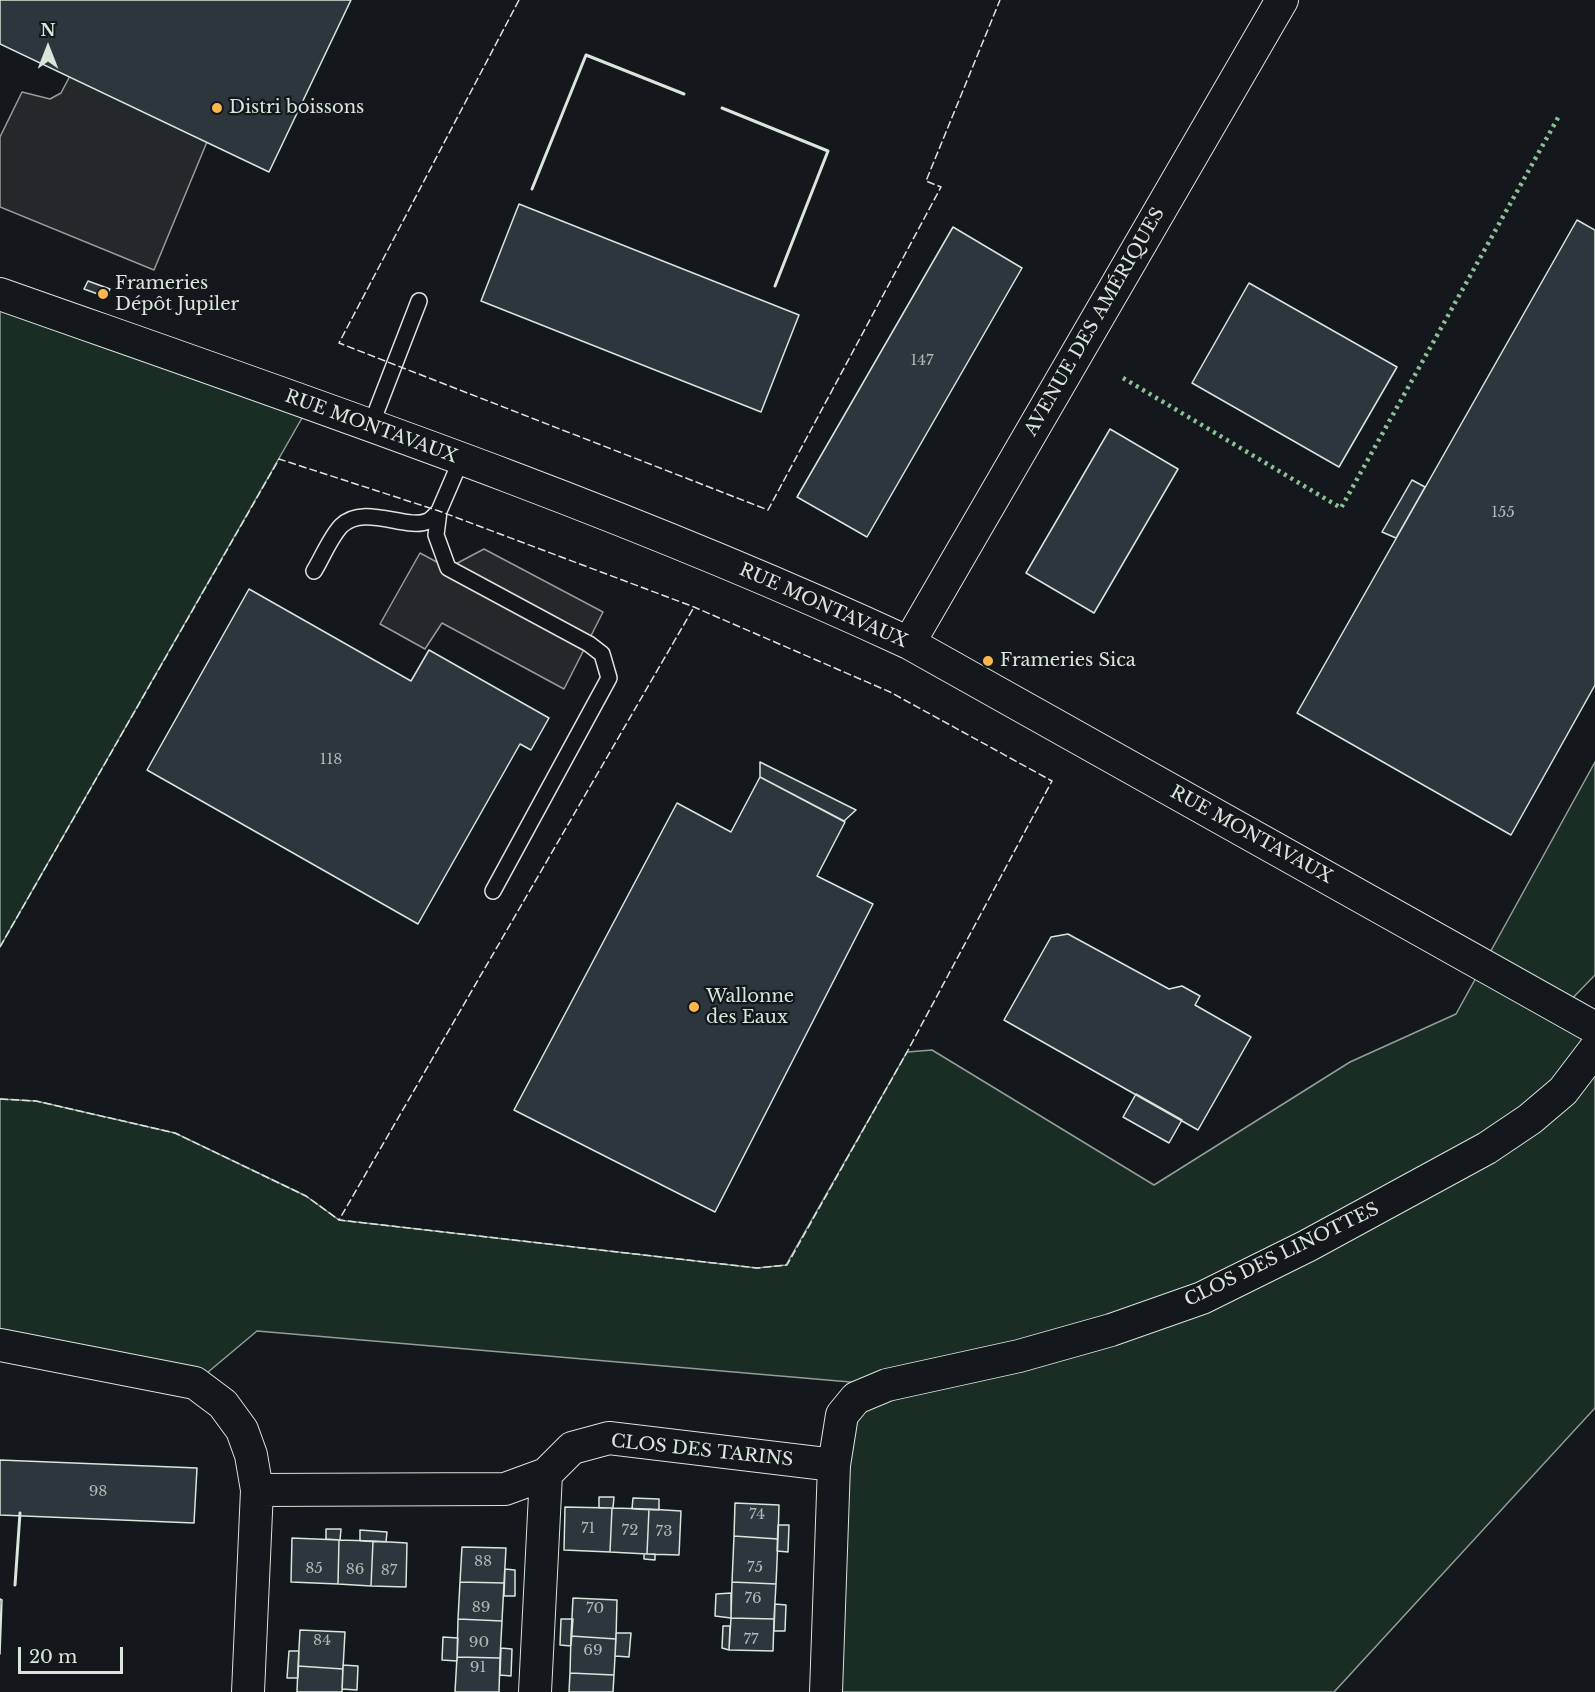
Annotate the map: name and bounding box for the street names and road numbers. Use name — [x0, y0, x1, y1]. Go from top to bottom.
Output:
street label: AVENUE DES AMÉRIQUES — [1021, 204, 1169, 440]
street label: RUE MONTAVAUX — [282, 386, 460, 468]
street label: RUE MONTAVAUX — [736, 559, 910, 653]
street label: RUE MONTAVAUX — [1166, 781, 1336, 889]
street label: CLOS DES LINOTTES — [1181, 1198, 1383, 1312]
street label: CLOS DES TARINS — [610, 1431, 794, 1471]

